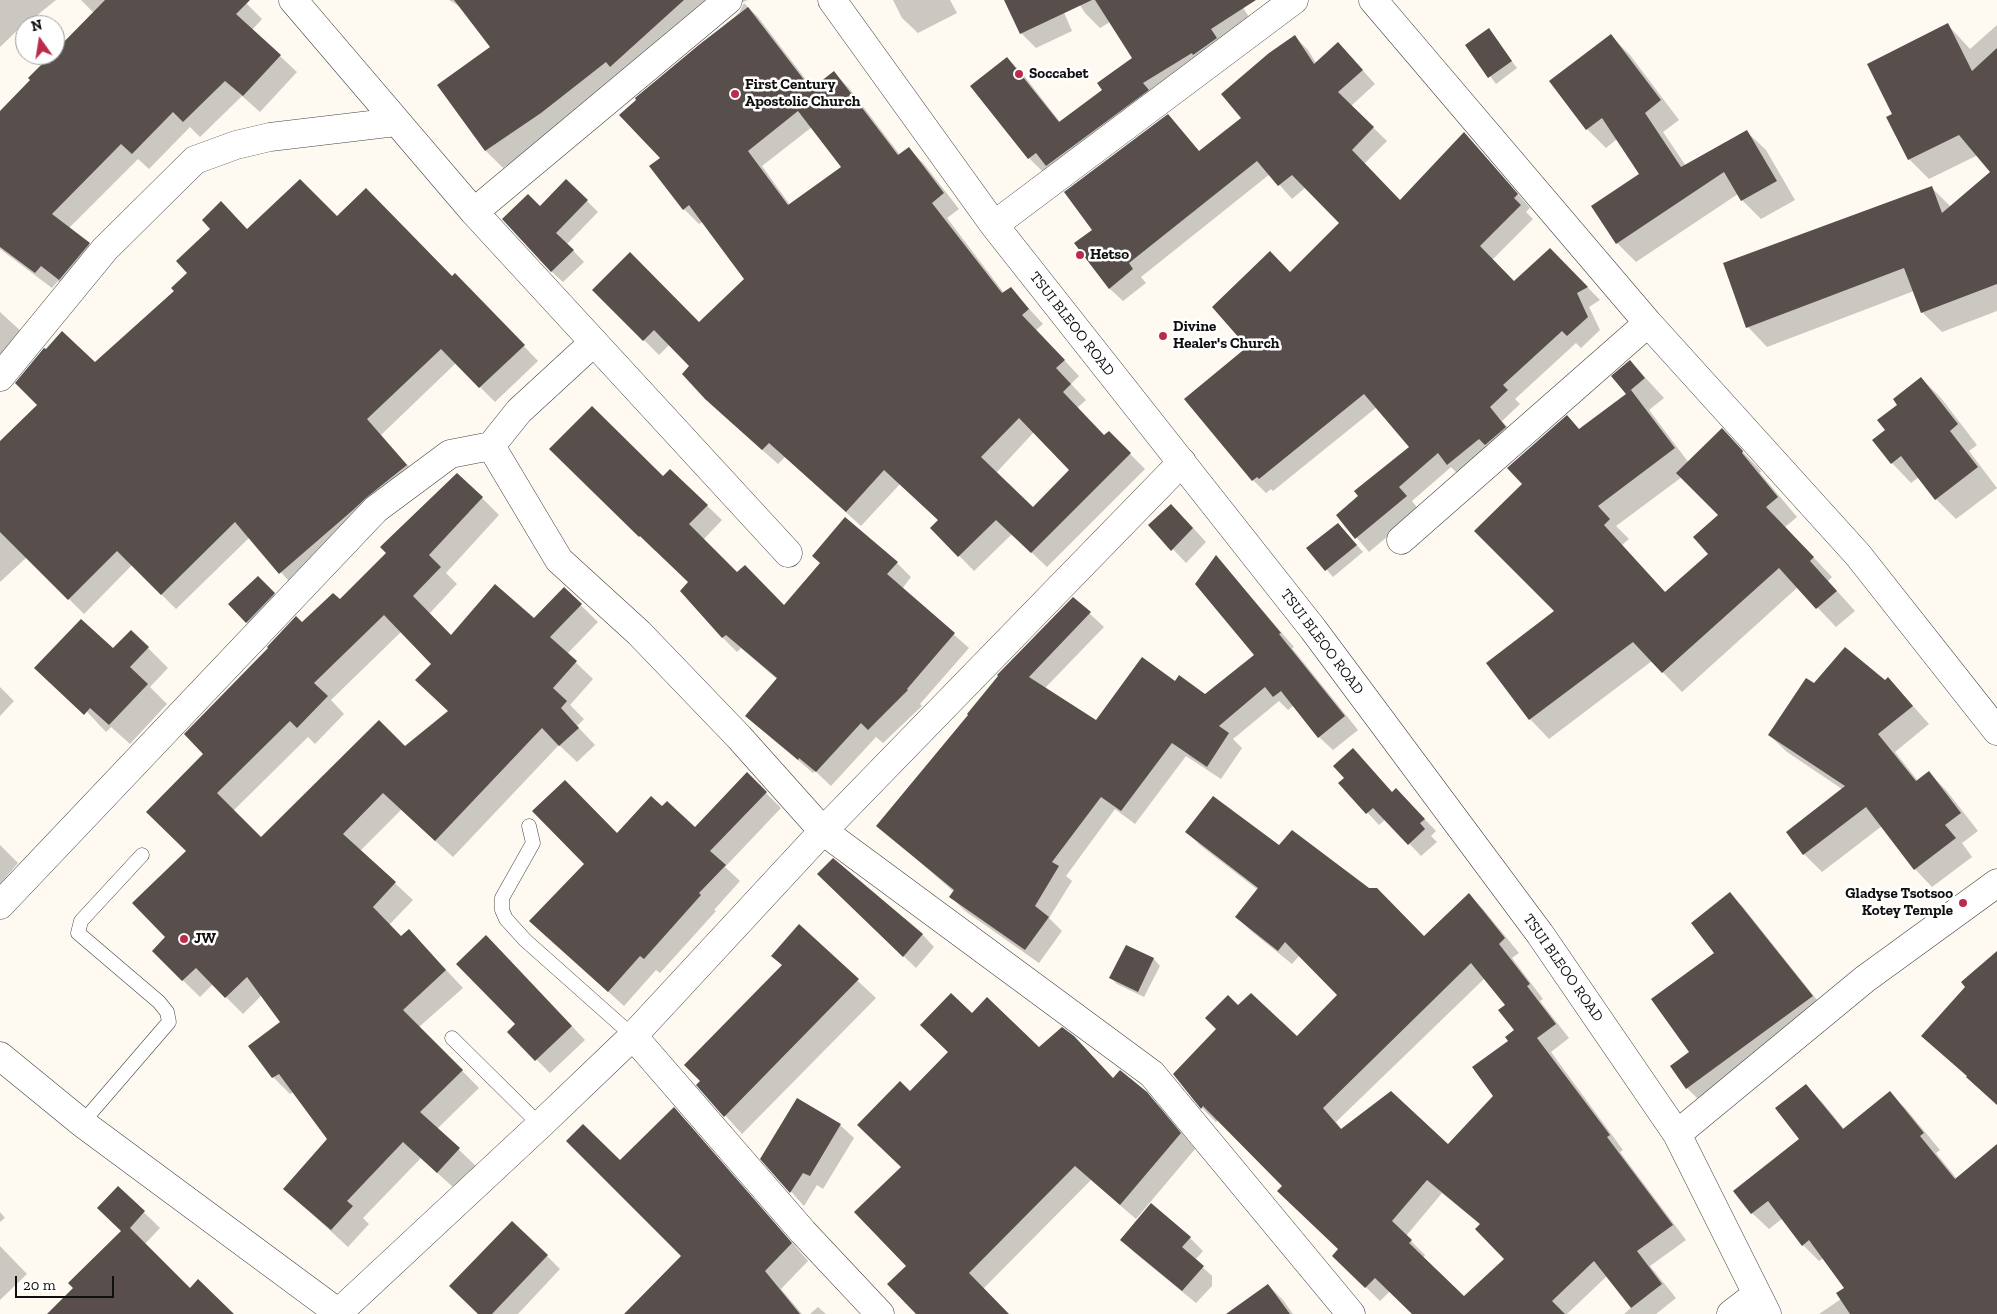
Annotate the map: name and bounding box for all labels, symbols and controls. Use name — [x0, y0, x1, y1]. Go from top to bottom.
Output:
north arrow — [15, 15, 65, 65]
text: N — [30, 16, 44, 35]
place label: Soccabet — [1029, 65, 1088, 83]
marker: Soccabet — [1013, 68, 1025, 80]
place label: First Century Apostolic Church — [745, 76, 860, 111]
marker: First Century Apostolic Church — [729, 88, 741, 100]
place label: Hetso — [1090, 246, 1129, 264]
marker: Hetso — [1074, 249, 1086, 261]
street label: TSUI BLEOO ROAD — [1026, 268, 1118, 380]
place label: Divine Healer's Church — [1173, 318, 1279, 353]
marker: Divine Healer's Church — [1157, 330, 1169, 342]
street label: TSUI BLEOO ROAD — [1276, 586, 1368, 698]
place label: Gladyse Tsotsoo Kotey Temple — [1845, 885, 1953, 920]
marker: Gladyse Tsotsoo Kotey Temple — [1957, 897, 1969, 909]
street label: TSUI BLEOO ROAD — [1519, 911, 1607, 1025]
place label: JW — [194, 930, 216, 948]
marker: JW — [178, 933, 190, 945]
scale bar — [18, 1266, 116, 1298]
text: 20 m — [23, 1276, 56, 1294]

